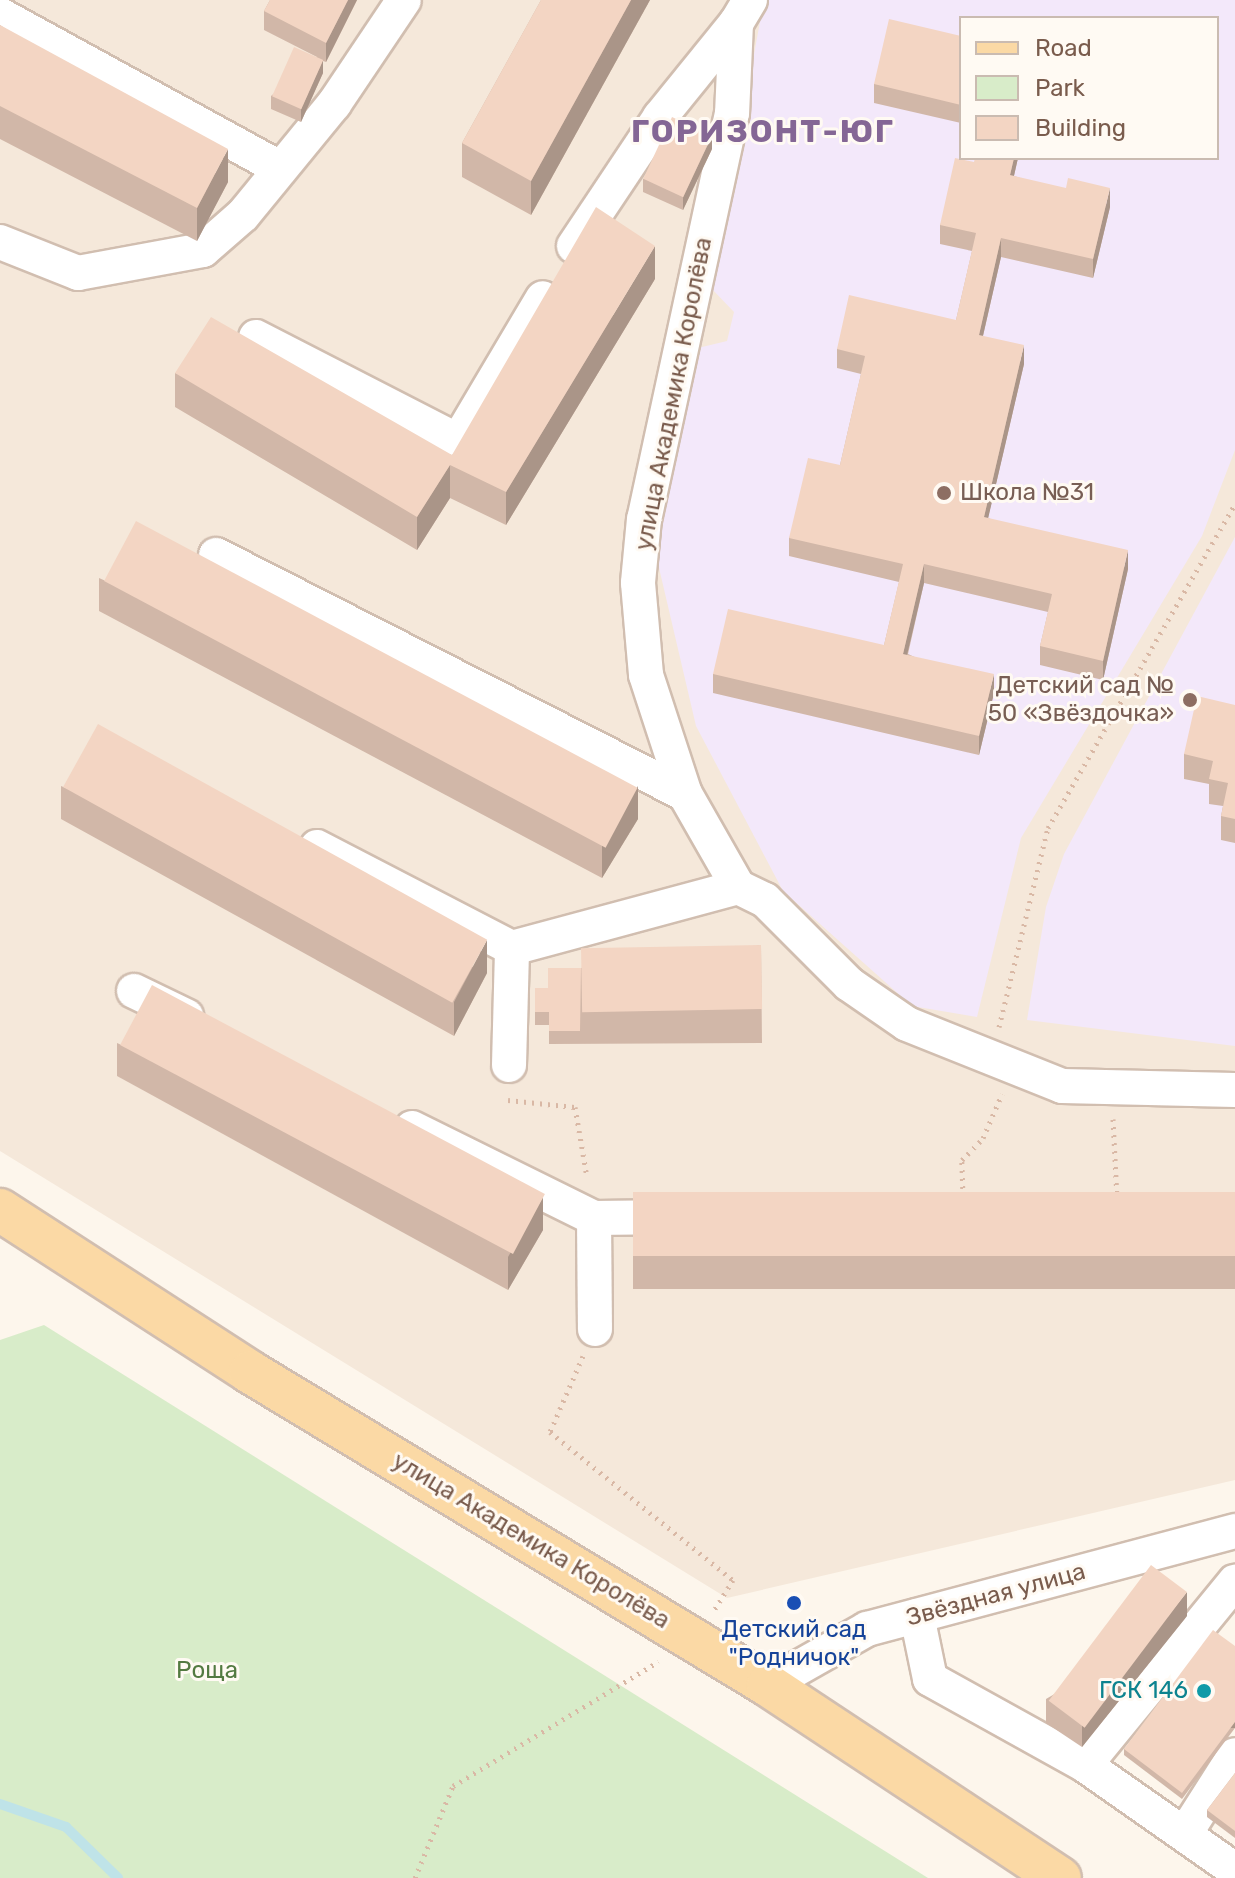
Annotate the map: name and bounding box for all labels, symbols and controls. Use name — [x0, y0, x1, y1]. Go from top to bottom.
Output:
legend — [959, 16, 1219, 160]
text: Road — [1035, 34, 1092, 62]
text: Park — [1035, 74, 1085, 102]
district label: ГОРИЗОНТ-ЮГ — [631, 112, 895, 150]
text: Building — [1035, 114, 1126, 142]
street label: улица Академика Королёва — [630, 235, 718, 553]
place label: Школа №31 — [960, 479, 1094, 507]
marker: Школа №31 — [935, 484, 953, 502]
place label: Детский сад № 50 «Звёздочка» — [988, 672, 1174, 728]
marker: Детский сад № 50 «Звёздочка» — [1181, 691, 1199, 709]
street label: улица Академика Королёва — [387, 1447, 675, 1635]
street label: Звёздная улица — [903, 1557, 1089, 1633]
marker: Детский сад "Родничок" — [785, 1594, 803, 1612]
place label: Детский сад "Родничок" — [722, 1616, 866, 1672]
park label: Роща — [176, 1657, 238, 1685]
place label: ГСК 146 — [1099, 1677, 1188, 1705]
marker: ГСК 146 — [1195, 1682, 1213, 1700]

